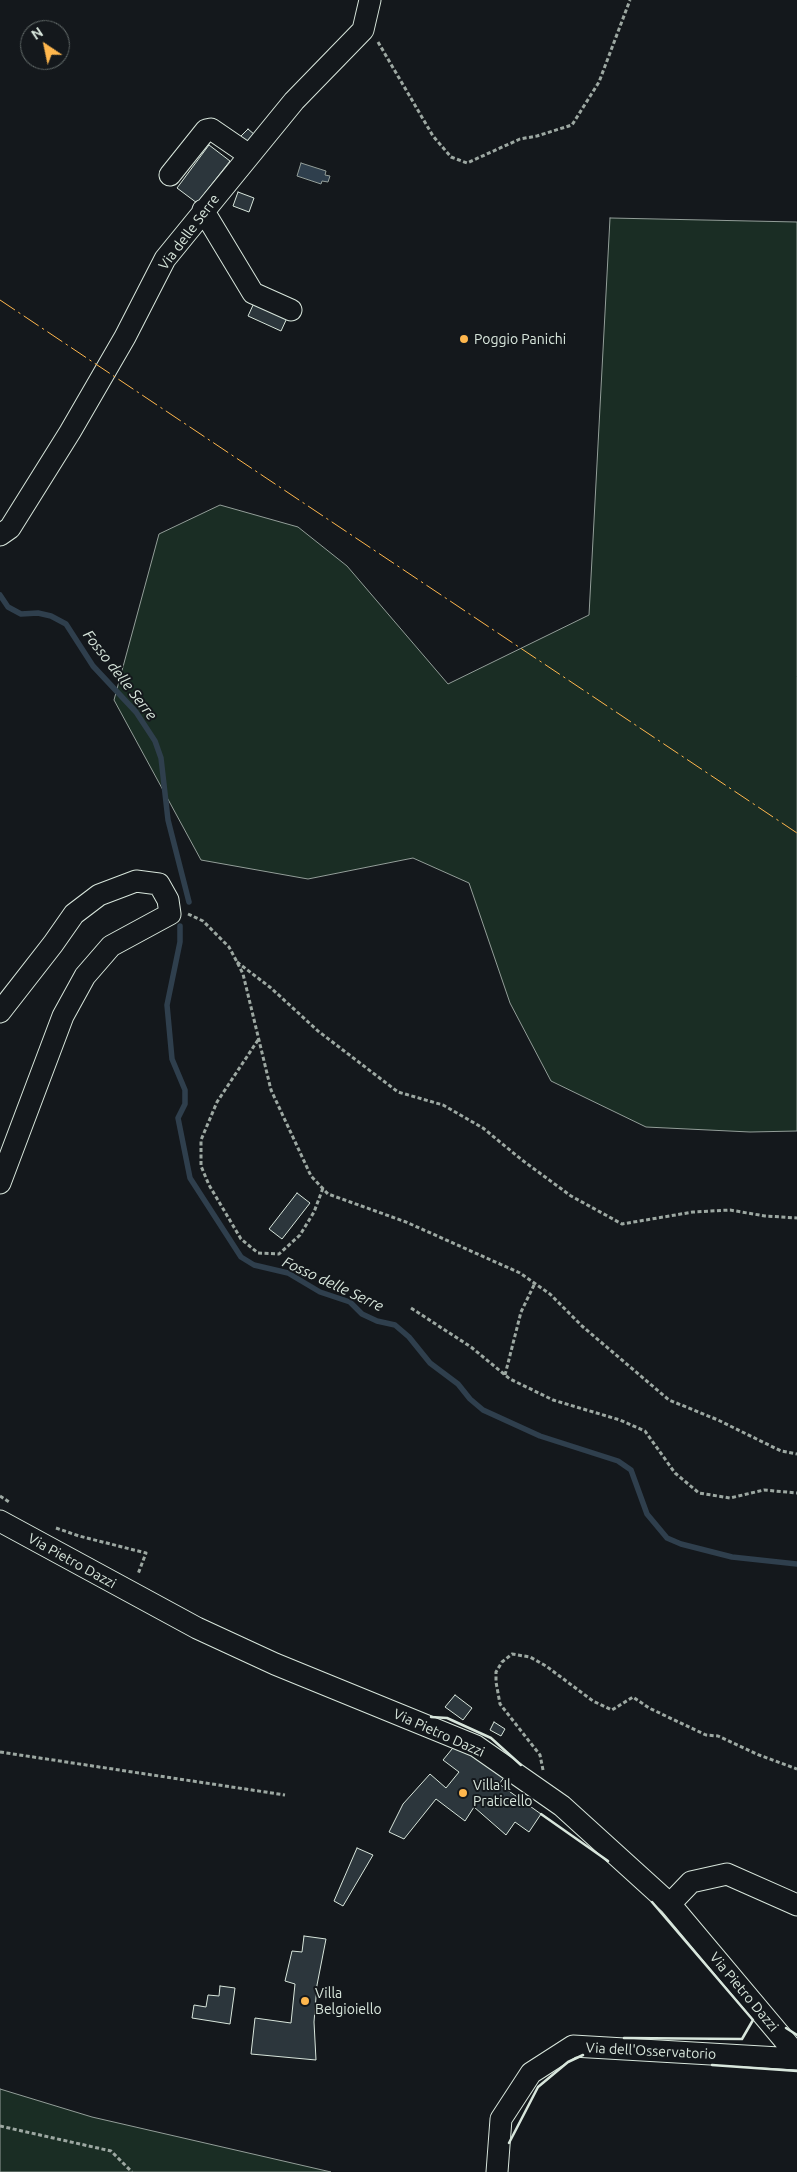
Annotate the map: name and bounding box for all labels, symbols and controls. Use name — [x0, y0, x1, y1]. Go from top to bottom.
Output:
north arrow — [20, 20, 70, 70]
text: N — [28, 24, 46, 43]
street label: Via delle Serre — [155, 191, 223, 273]
place label: Poggio Panichi — [474, 331, 566, 347]
marker: Poggio Panichi — [458, 333, 470, 345]
water label: Fosso delle Serre — [79, 626, 161, 724]
water label: Fosso delle Serre — [280, 1253, 386, 1315]
street label: Via Pietro Dazzi — [25, 1530, 119, 1592]
street label: Via Pietro Dazzi — [391, 1705, 487, 1761]
place label: Villa Il Praticello — [473, 1777, 532, 1810]
marker: Villa Il Praticello — [457, 1787, 469, 1799]
street label: Via Pietro Dazzi — [706, 1949, 782, 2035]
place label: Villa Belgioiello — [315, 1985, 382, 2018]
marker: Villa Belgioiello — [299, 1995, 311, 2007]
street label: Via dell'Osservatorio — [585, 2039, 717, 2063]

